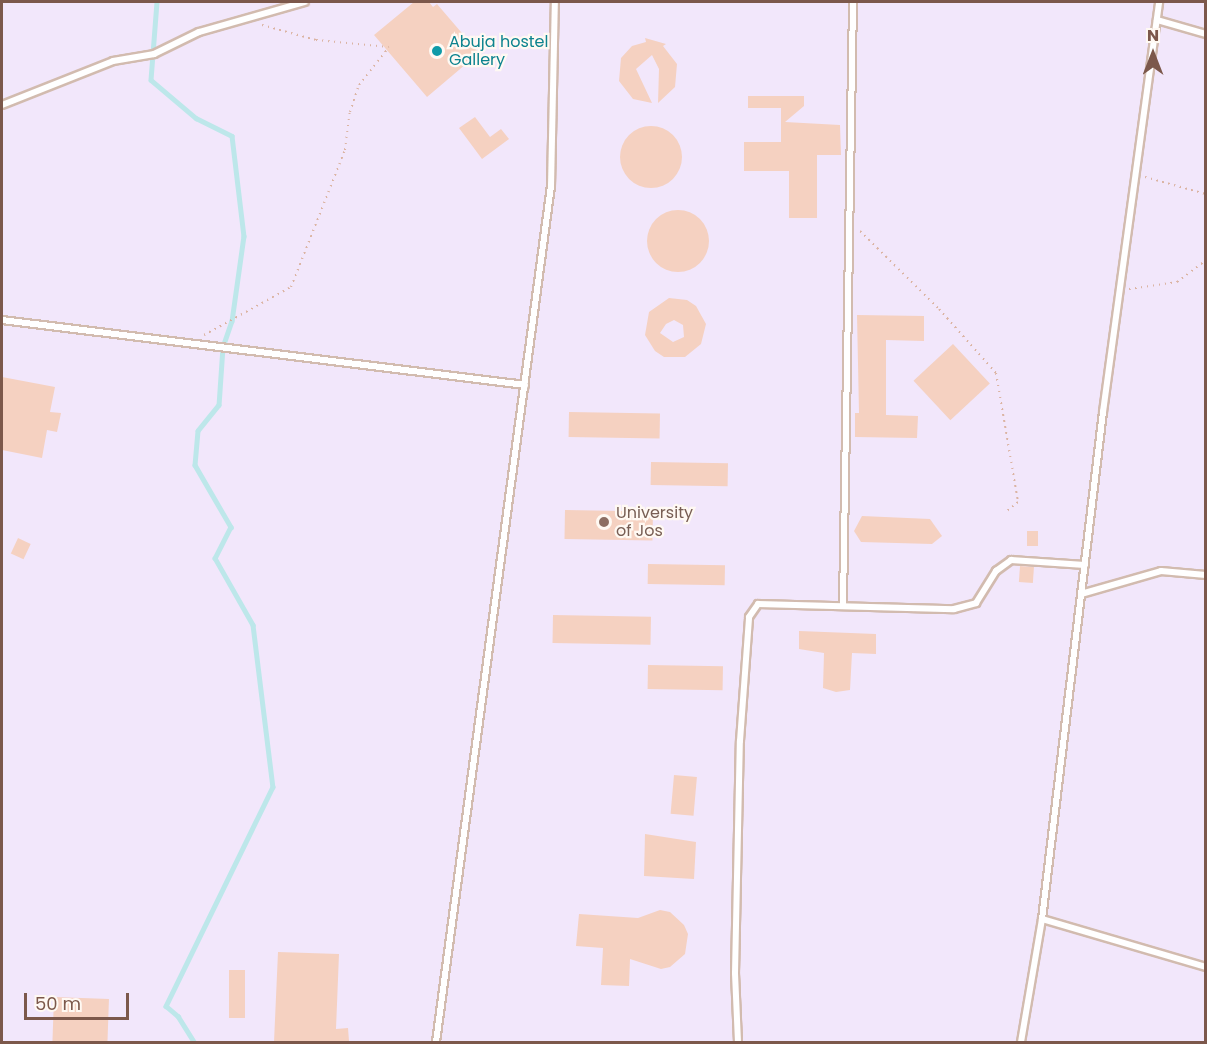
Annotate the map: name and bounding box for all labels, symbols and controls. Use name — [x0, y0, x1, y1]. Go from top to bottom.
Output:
north arrow — [1123, 24, 1183, 84]
text: N — [1147, 24, 1159, 47]
place label: Abuja hostel Gallery — [449, 32, 548, 70]
marker: Abuja hostel Gallery — [430, 44, 444, 58]
place label: University of Jos — [616, 503, 693, 541]
marker: University of Jos — [597, 515, 611, 529]
scale bar — [27, 981, 132, 1019]
text: 50 m — [35, 991, 81, 1016]

